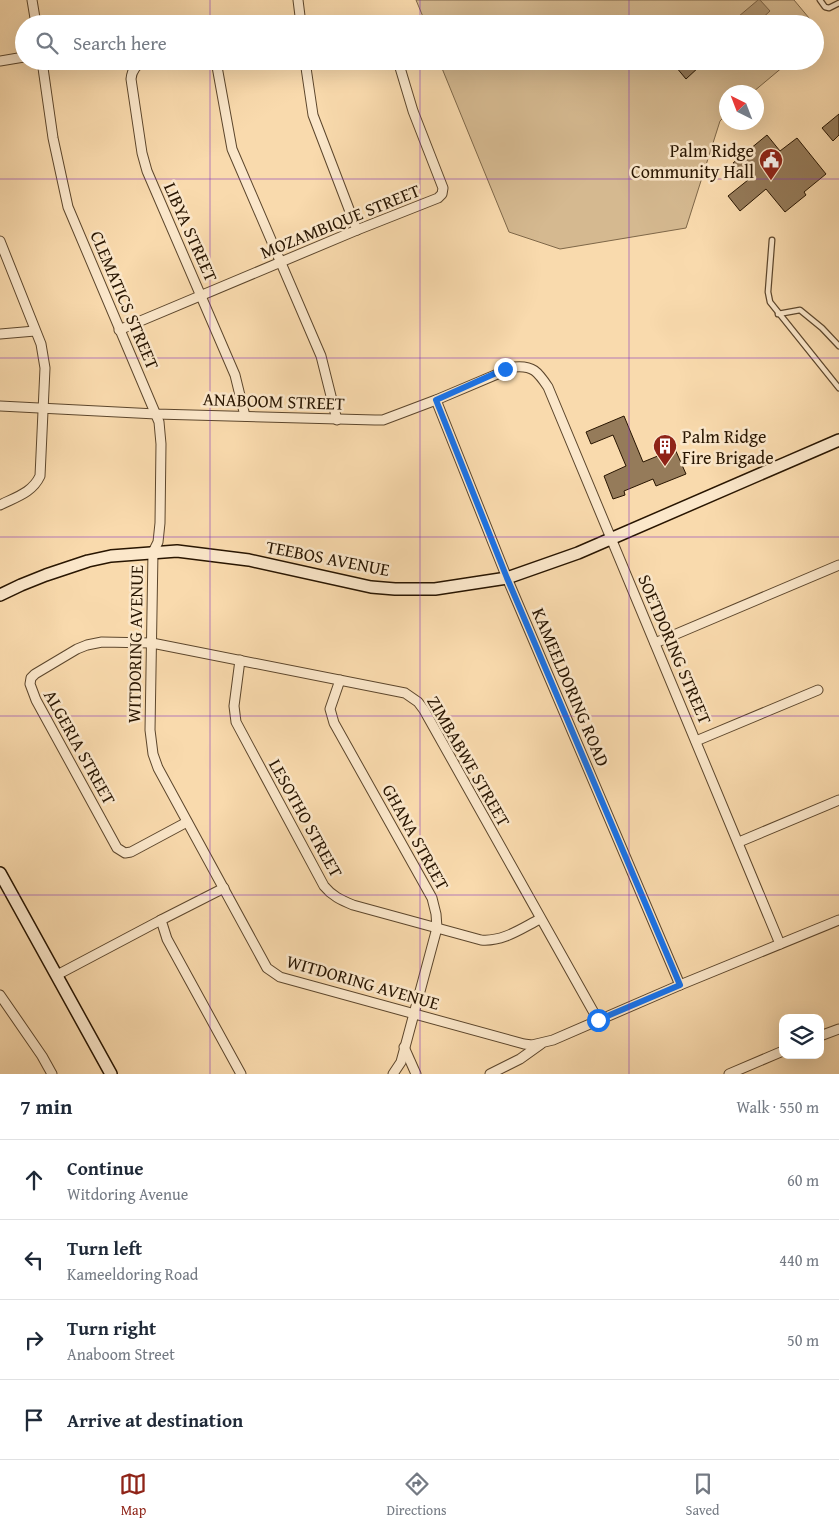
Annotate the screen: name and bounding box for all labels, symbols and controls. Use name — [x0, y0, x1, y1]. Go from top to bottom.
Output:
search box — [15, 15, 824, 70]
icon: search — [33, 29, 61, 57]
text: Search here — [73, 29, 167, 57]
north arrow — [719, 85, 764, 130]
place label: Palm Ridge Community Hall — [631, 137, 754, 185]
public building icon: Palm Ridge Community Hall — [758, 147, 784, 181]
street label: MOZAMBIQUE STREET — [256, 177, 424, 265]
street label: LIBYA STREET — [157, 178, 225, 286]
street label: CLEMATICS STREET — [84, 227, 166, 373]
route end — [494, 358, 517, 381]
street label: ANABOOM STREET — [203, 385, 345, 417]
place label: Palm Ridge Fire Brigade — [682, 423, 774, 471]
building icon: Palm Ridge Fire Brigade — [652, 433, 678, 467]
street label: TEEBOS AVENUE — [264, 533, 392, 583]
street label: WITDORING AVENUE — [120, 565, 150, 723]
street label: SOETDORING STREET — [631, 570, 719, 728]
street label: KAMEELDORING ROAD — [525, 603, 617, 771]
street label: ALGERIA STREET — [37, 685, 123, 809]
street label: ZIMBABWE STREET — [421, 691, 517, 831]
street label: LESOTHO STREET — [262, 754, 350, 882]
street label: GHANA STREET — [376, 779, 456, 895]
street label: WITDORING AVENUE — [283, 947, 443, 1017]
route start — [587, 1009, 610, 1032]
map controls — [779, 1014, 824, 1059]
button: layers — [779, 1014, 824, 1059]
text: 7 min — [20, 1091, 72, 1122]
text: Walk · 550 m — [736, 1095, 819, 1119]
text: Continue — [67, 1154, 144, 1182]
icon: ahead — [20, 1166, 48, 1194]
text: 60 m — [787, 1168, 819, 1192]
text: Witdoring Avenue — [67, 1182, 188, 1206]
text: Turn left — [67, 1234, 142, 1262]
icon: left — [20, 1246, 48, 1274]
text: 440 m — [779, 1248, 819, 1272]
text: Kameeldoring Road — [67, 1262, 198, 1286]
text: Turn right — [67, 1314, 156, 1342]
icon: right — [20, 1326, 48, 1354]
text: 50 m — [787, 1328, 819, 1352]
text: Anaboom Street — [67, 1342, 175, 1366]
icon: arrive — [20, 1406, 48, 1434]
text: Arrive at destination — [67, 1406, 243, 1434]
tab: Map — [119, 1470, 147, 1520]
tab: Directions — [386, 1470, 447, 1520]
tab: Saved — [686, 1470, 720, 1520]

